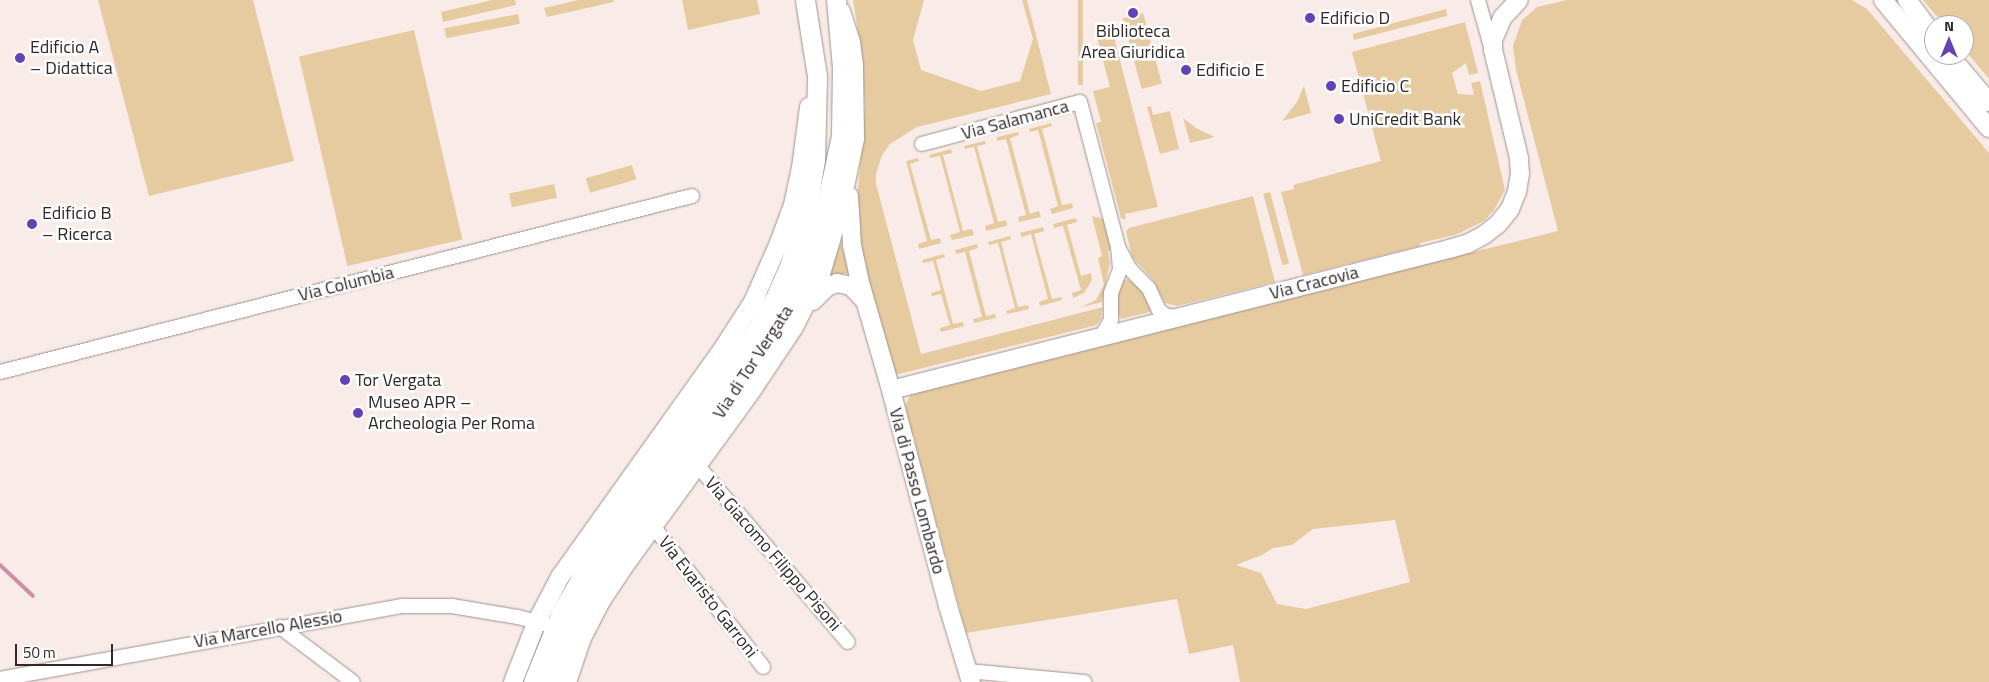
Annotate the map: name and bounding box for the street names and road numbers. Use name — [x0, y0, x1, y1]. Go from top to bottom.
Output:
street label: Via Salamanca — [959, 95, 1071, 145]
street label: Via Columbia — [296, 262, 396, 306]
street label: Via Cracovia — [1267, 262, 1361, 304]
street label: Via di Tor Vergata — [708, 301, 798, 423]
street label: Via di Passo Lombardo — [884, 406, 950, 576]
street label: Via Giacomo Filippo Pisoni — [700, 472, 846, 636]
street label: Via Evaristo Garroni — [654, 532, 762, 662]
street label: Via Marcello Alessio — [192, 605, 344, 653]

